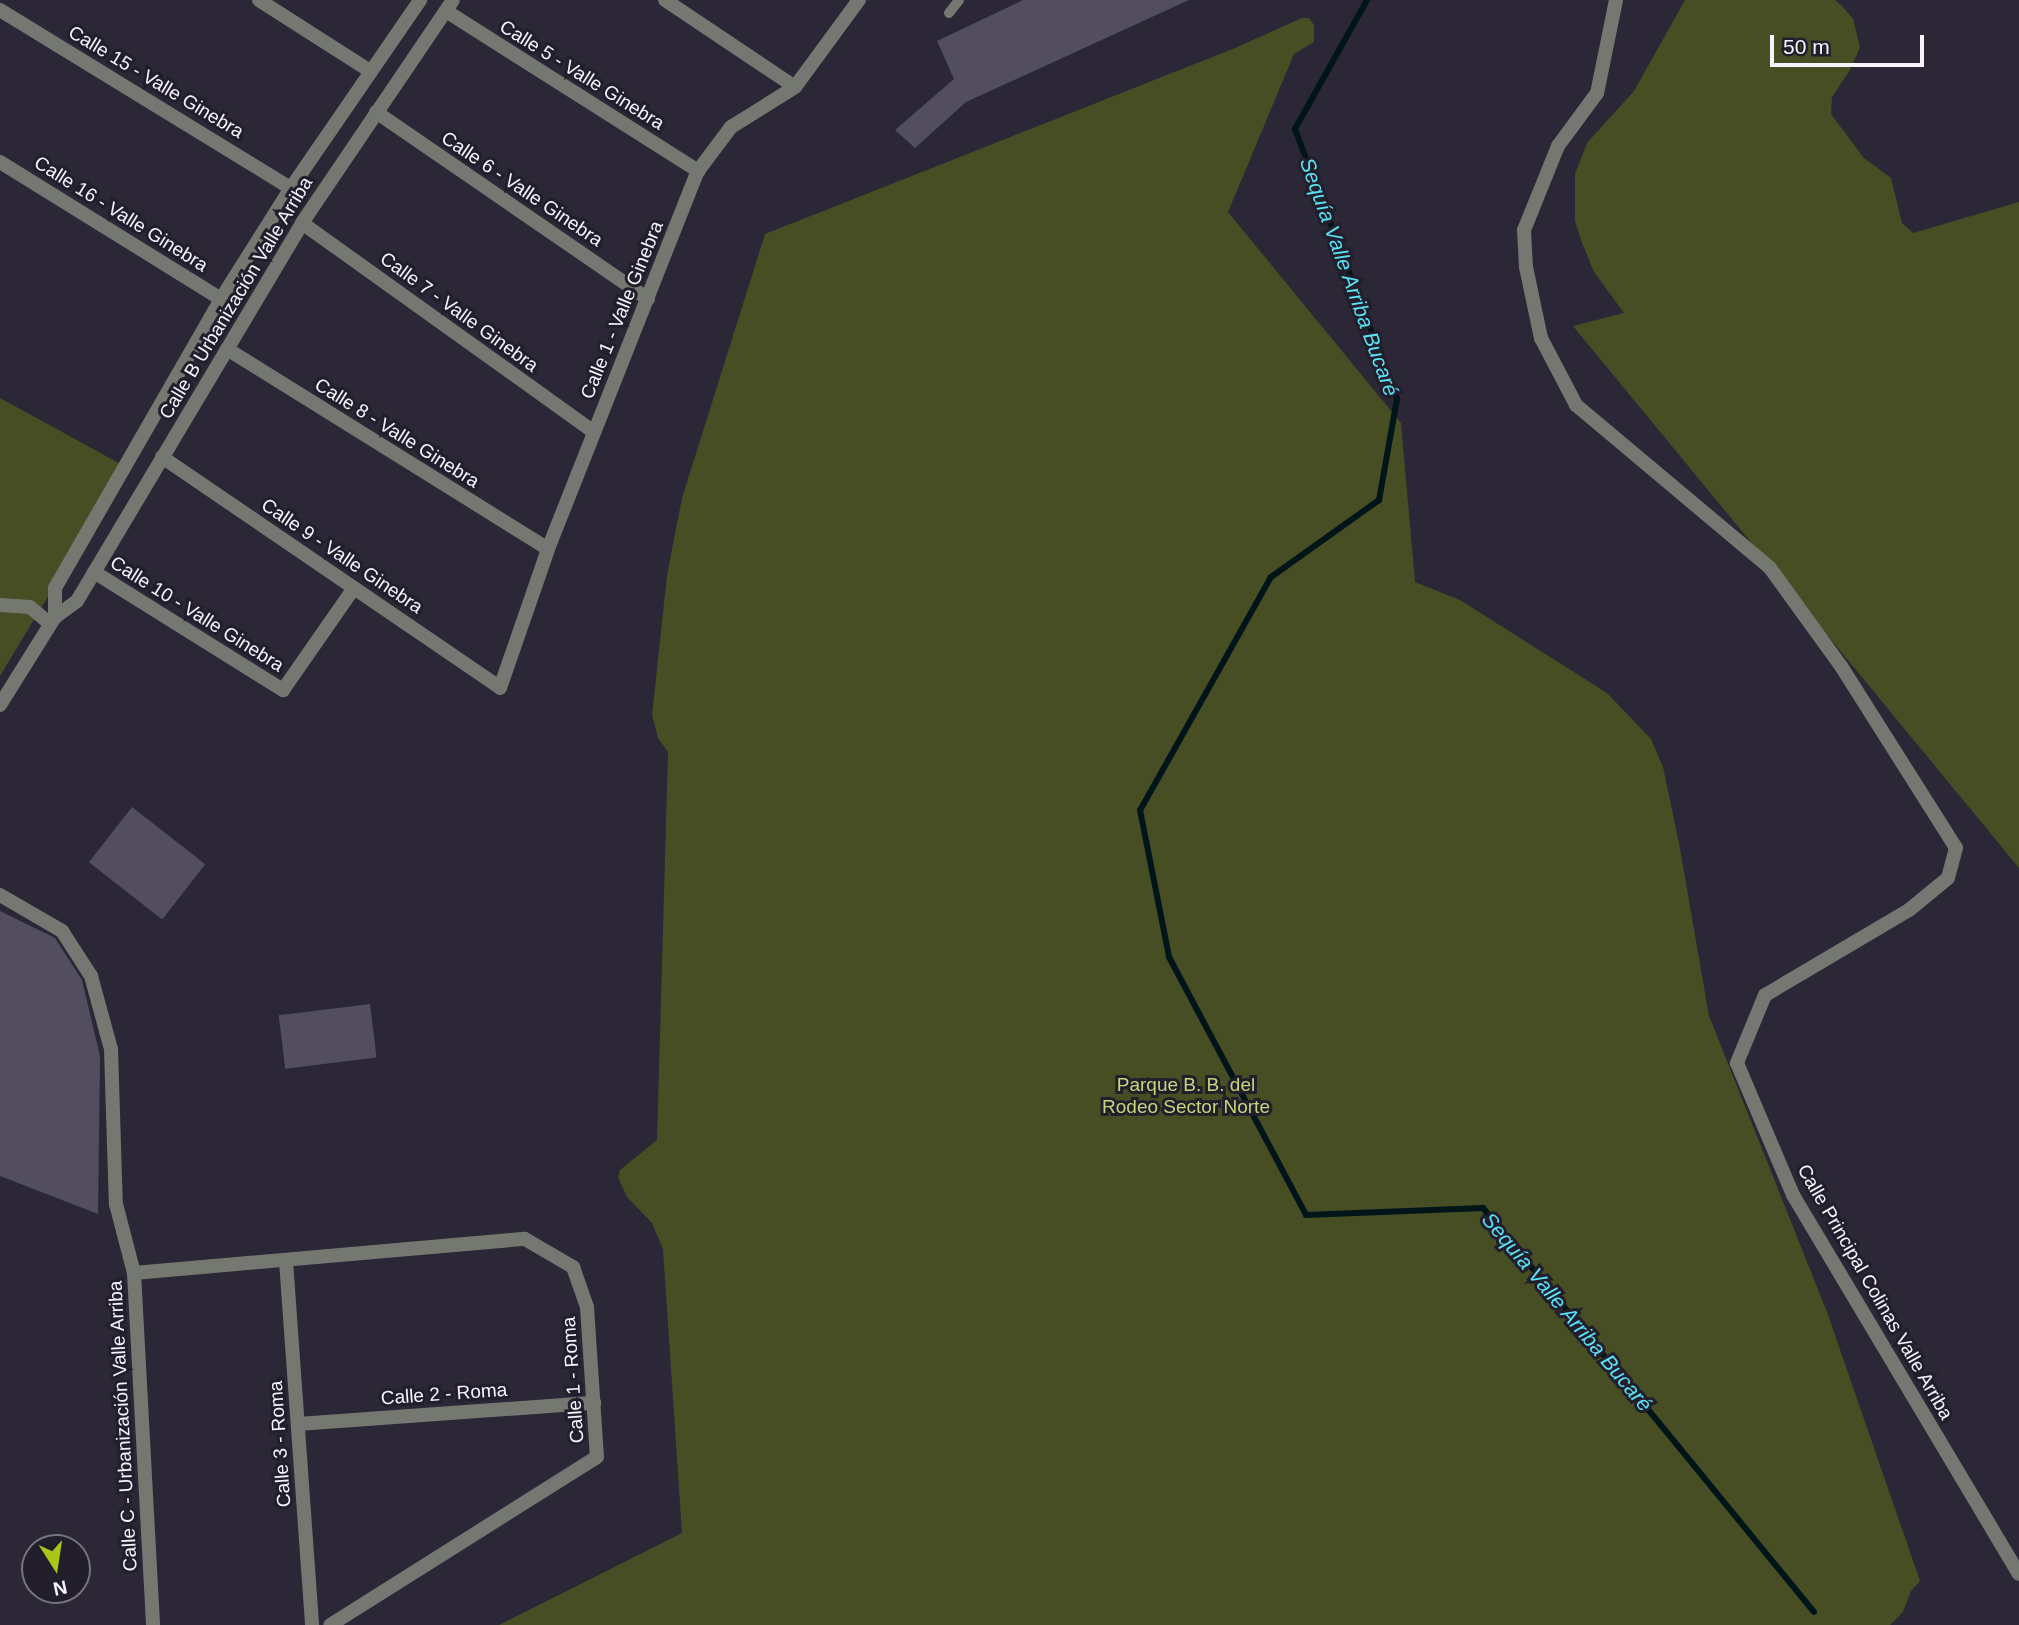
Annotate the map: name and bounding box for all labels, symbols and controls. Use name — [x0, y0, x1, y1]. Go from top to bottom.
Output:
street label: Calle 5 - Valle Ginebra — [496, 15, 668, 135]
street label: Calle 15 - Valle Ginebra — [64, 21, 248, 143]
scale bar — [1774, 21, 1928, 65]
text: 50 m — [1783, 35, 1830, 58]
street label: Calle 6 - Valle Ginebra — [437, 126, 607, 252]
street label: Calle 16 - Valle Ginebra — [30, 151, 212, 277]
water label: Sequía Valle Arriba Bucaré — [1294, 154, 1404, 400]
street label: Calle B Urbanización Valle Arriba — [154, 172, 318, 424]
street label: Calle 1 - Valle Ginebra — [576, 218, 668, 402]
street label: Calle 7 - Valle Ginebra — [376, 247, 542, 377]
street label: Calle 8 - Valle Ginebra — [311, 373, 483, 493]
street label: Calle 9 - Valle Ginebra — [257, 493, 427, 619]
street label: Calle 10 - Valle Ginebra — [106, 551, 288, 677]
park label: Parque B. B. del Rodeo Sector Norte — [1102, 1074, 1270, 1118]
street label: Calle Principal Colinas Valle Arriba — [1792, 1160, 1958, 1424]
water label: Sequía Valle Arriba Bucaré — [1476, 1207, 1658, 1417]
street label: Calle C - Urbanización Valle Arriba — [104, 1280, 142, 1572]
street label: Calle 1 - Roma — [557, 1316, 589, 1444]
street label: Calle 2 - Roma — [380, 1378, 508, 1410]
street label: Calle 3 - Roma — [264, 1380, 296, 1508]
north arrow — [21, 1534, 91, 1604]
text: N — [51, 1576, 69, 1600]

